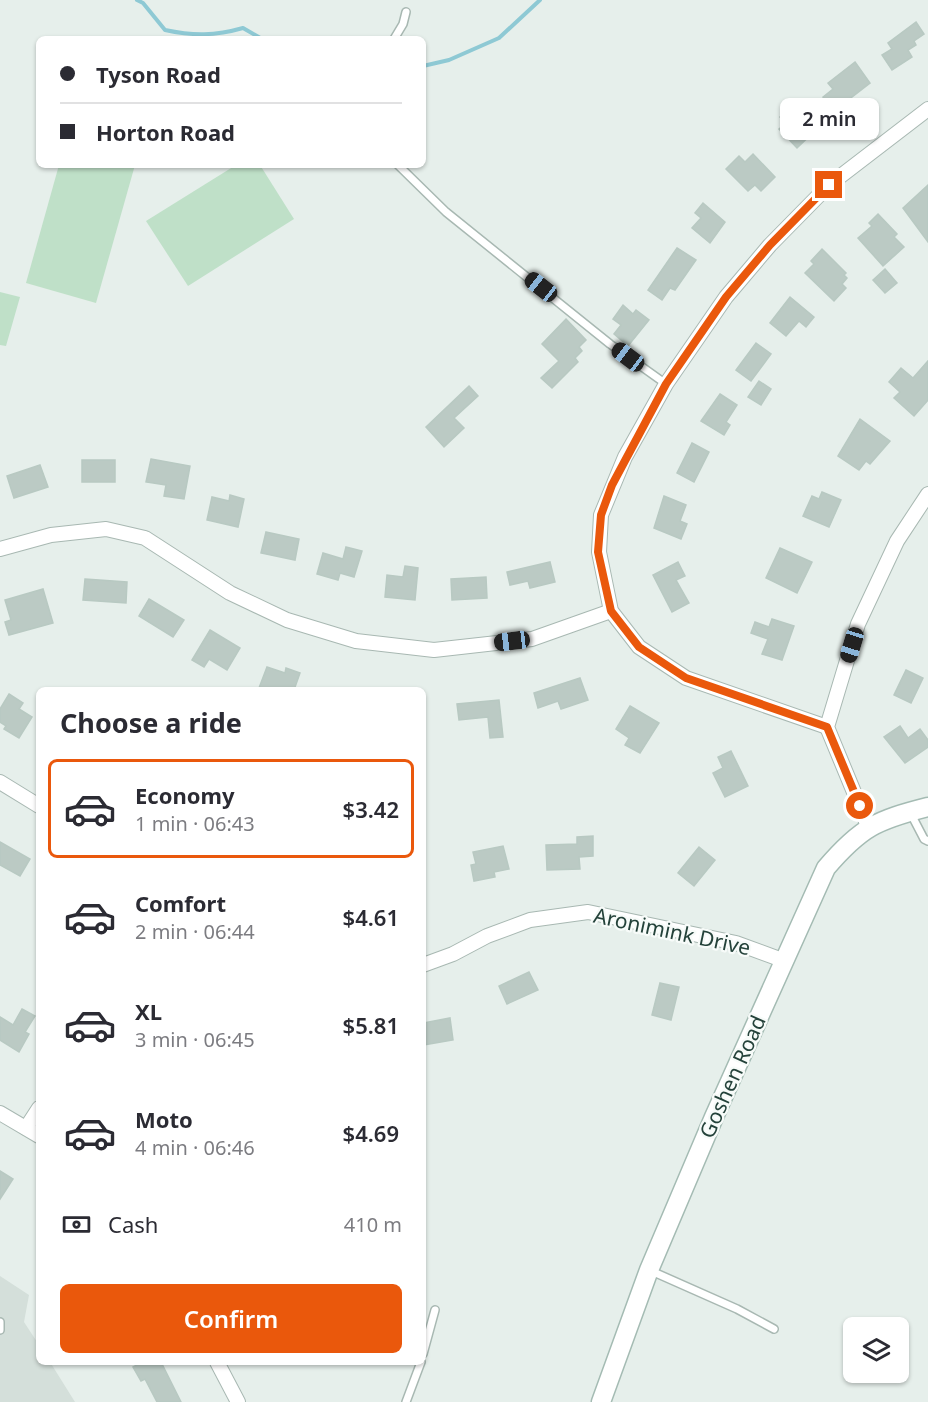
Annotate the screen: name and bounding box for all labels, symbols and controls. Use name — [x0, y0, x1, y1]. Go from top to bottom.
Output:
text: Tyson Road — [96, 59, 221, 89]
callout: 2 min — [780, 98, 878, 140]
text: 2 min — [802, 105, 857, 132]
text: Horton Road — [96, 117, 235, 147]
route end — [815, 171, 842, 198]
car — [521, 269, 561, 305]
car — [608, 339, 648, 375]
car — [838, 625, 866, 665]
car — [493, 630, 531, 652]
text: Choose a ride — [60, 704, 242, 741]
text: Economy — [135, 780, 234, 810]
icon: car — [63, 782, 117, 836]
route start — [846, 792, 873, 819]
text: $3.42 — [343, 794, 399, 824]
text: 1 min · 06:43 — [135, 810, 255, 837]
text: Comfort — [135, 888, 226, 918]
icon: car — [63, 890, 117, 944]
street label: Aronimink Drive — [591, 901, 753, 961]
text: $4.61 — [343, 902, 399, 932]
text: 2 min · 06:44 — [135, 918, 255, 945]
text: XL — [135, 996, 162, 1026]
icon: car — [63, 998, 117, 1052]
text: $5.81 — [343, 1010, 399, 1040]
street label: Goshen Road — [692, 1011, 772, 1142]
text: 3 min · 06:45 — [135, 1026, 255, 1053]
text: Moto — [135, 1104, 193, 1134]
icon: car — [63, 1106, 117, 1160]
text: $4.69 — [343, 1118, 399, 1148]
text: 4 min · 06:46 — [135, 1134, 255, 1161]
icon: cash — [60, 1208, 93, 1241]
text: Cash — [108, 1209, 158, 1239]
text: 410 m — [344, 1211, 402, 1238]
button: Confirm — [60, 1284, 402, 1353]
map controls — [843, 1317, 909, 1383]
button: layers — [843, 1317, 909, 1383]

